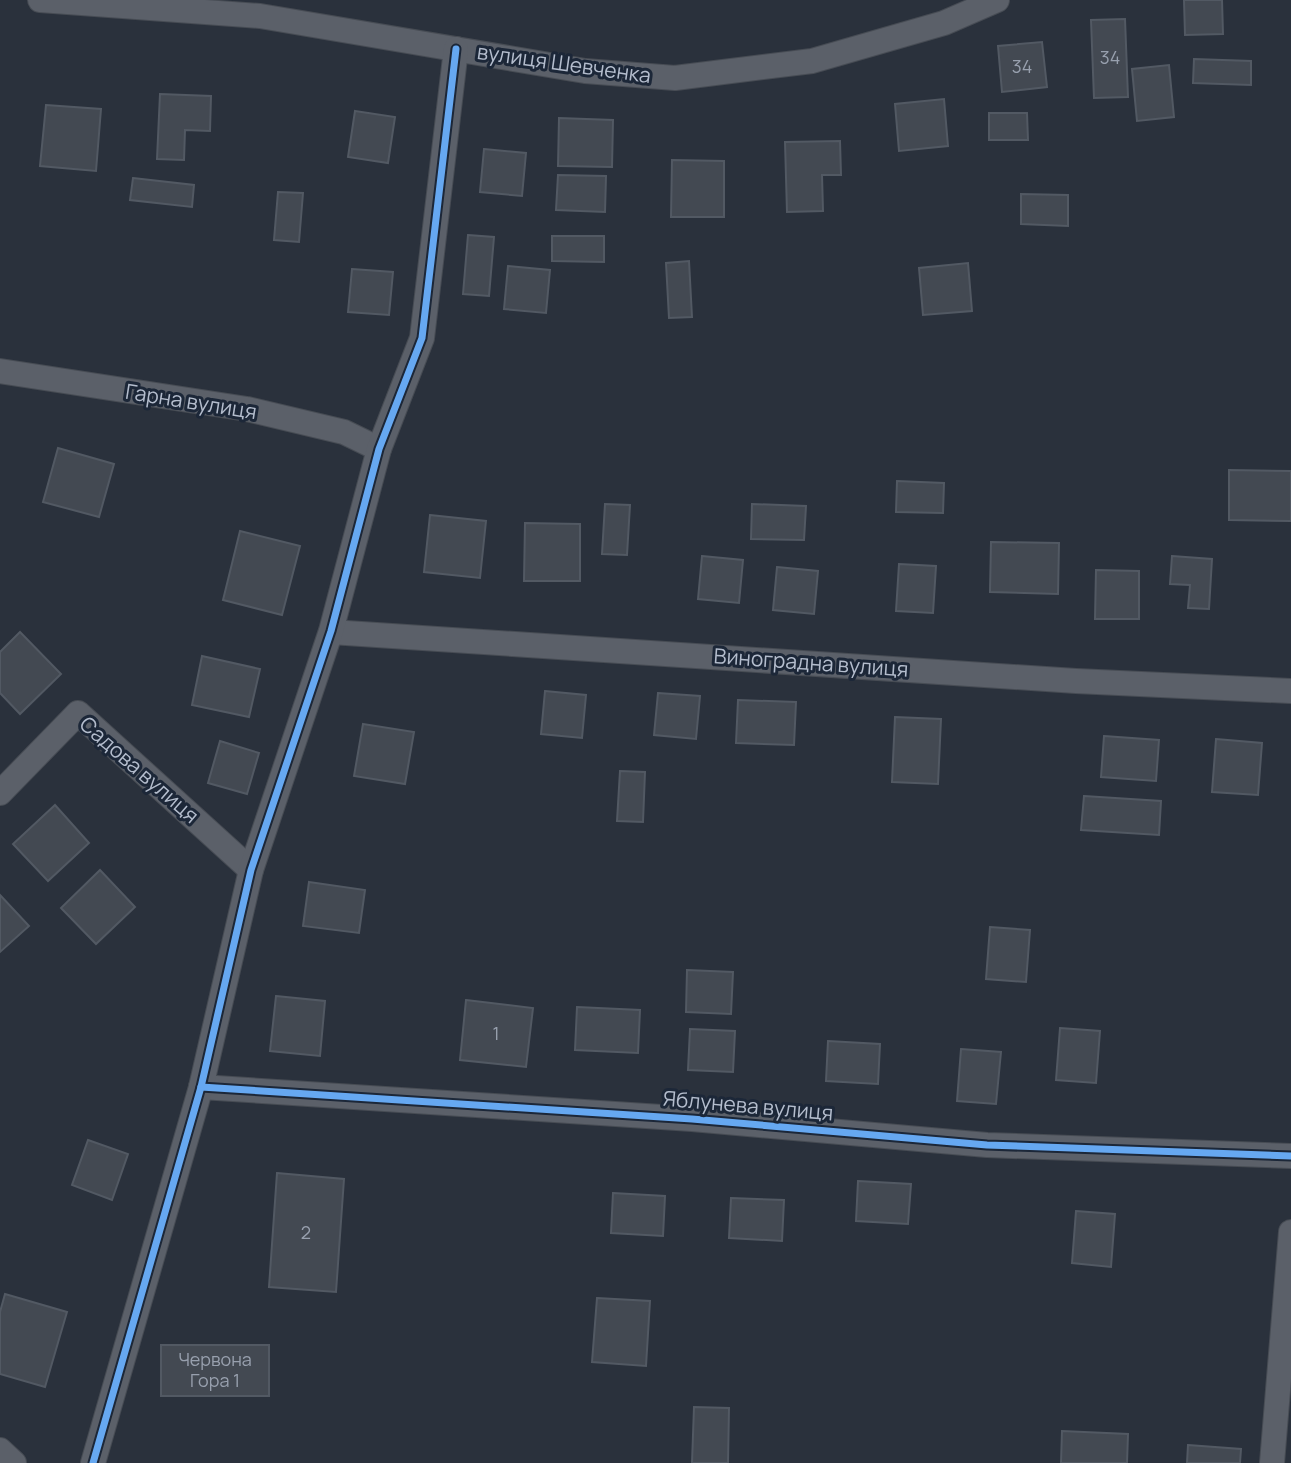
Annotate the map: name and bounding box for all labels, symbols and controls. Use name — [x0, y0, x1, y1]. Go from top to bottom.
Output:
street label: вулиця Шевченка — [475, 37, 653, 89]
house number: 34 — [1100, 45, 1120, 69]
house number: 34 — [1012, 54, 1032, 78]
street label: Гарна вулиця — [124, 377, 259, 425]
street label: Виноградна вулиця — [713, 641, 909, 683]
street label: Садова вулиця — [74, 710, 205, 829]
house number: 1 — [492, 1021, 500, 1045]
street label: Яблунева вулиця — [662, 1084, 834, 1126]
house number: 2 — [301, 1220, 311, 1244]
house number: Червона Гора 1 — [178, 1347, 252, 1392]

